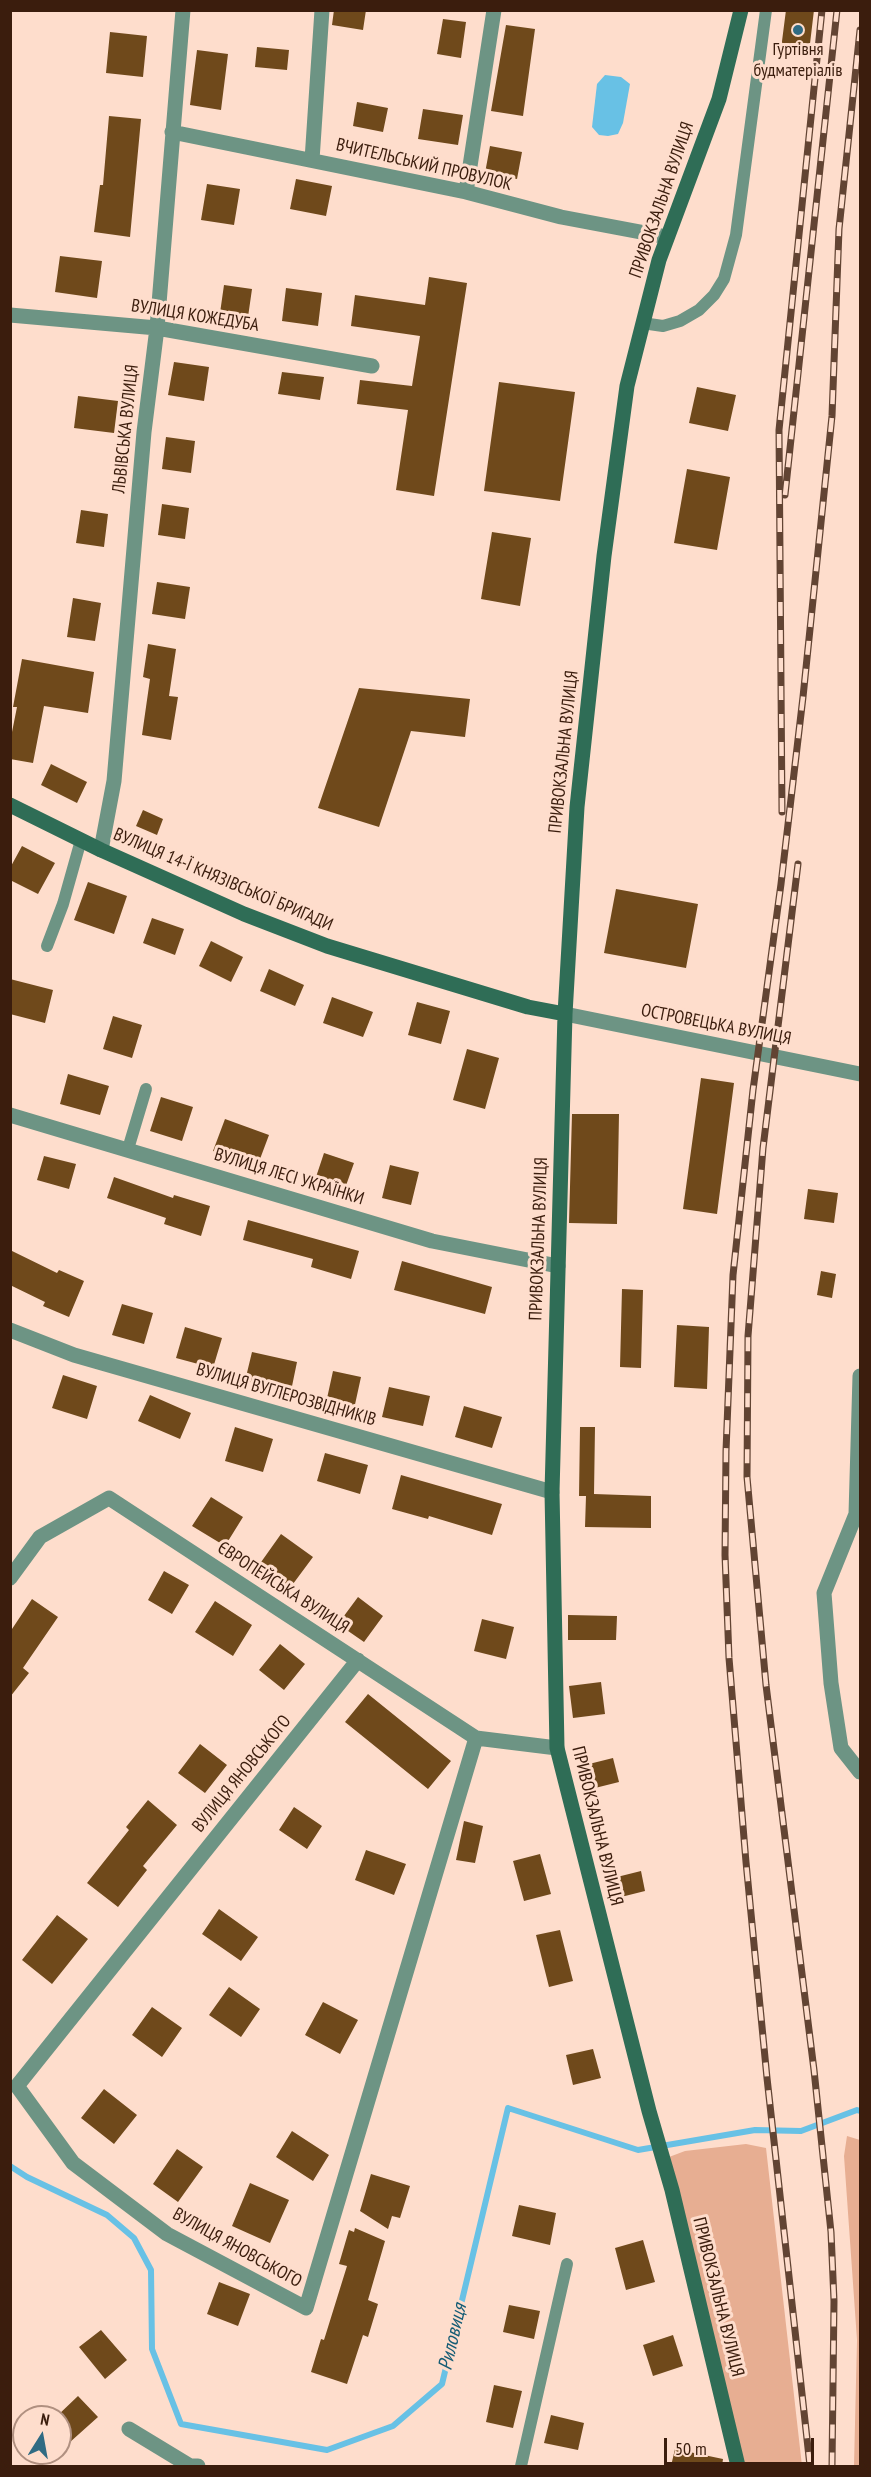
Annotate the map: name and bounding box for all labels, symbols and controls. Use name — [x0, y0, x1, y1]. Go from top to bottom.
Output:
marker: Гуртівня будматеріалів — [791, 23, 805, 37]
place label: Гуртівня будматеріалів — [753, 39, 843, 82]
street label: ПРИВОКЗАЛЬНА ВУЛИЦЯ — [625, 119, 699, 281]
street label: ВЧИТЕЛЬСЬКИЙ ПРОВУЛОК — [334, 134, 514, 196]
street label: ВУЛИЦЯ КОЖЕДУБА — [130, 295, 260, 337]
street label: ЛЬВІВСЬКА ВУЛИЦЯ — [109, 364, 143, 494]
street label: ПРИВОКЗАЛЬНА ВУЛИЦЯ — [545, 670, 583, 834]
street label: ВУЛИЦЯ 14-Ї КНЯЗІВСЬКОЇ БРИГАДИ — [110, 824, 336, 936]
street label: ОСТРОВЕЦЬКА ВУЛИЦЯ — [639, 1000, 793, 1050]
street label: ВУЛИЦЯ ЛЕСІ УКРАЇНКИ — [212, 1144, 366, 1210]
street label: ПРИВОКЗАЛЬНА ВУЛИЦЯ — [525, 1157, 553, 1321]
street label: ВУЛИЦЯ ВУГЛЕРОЗВІДНИКІВ — [194, 1359, 378, 1431]
street label: ЄВРОПЕЙСЬКА ВУЛИЦЯ — [213, 1537, 353, 1639]
street label: ВУЛИЦЯ ЯНОВСЬКОГО — [188, 1711, 296, 1837]
street label: ПРИВОКЗАЛЬНА ВУЛИЦЯ — [567, 1744, 627, 1908]
street label: ВУЛИЦЯ ЯНОВСЬКОГО — [169, 2204, 305, 2292]
street label: ПРИВОКЗАЛЬНА ВУЛИЦЯ — [688, 2215, 748, 2379]
water label: Риловиця — [434, 2301, 472, 2373]
north arrow — [12, 2405, 72, 2465]
text: N — [39, 2409, 51, 2430]
scale bar — [667, 2426, 817, 2464]
text: 50 m — [675, 2437, 707, 2460]

